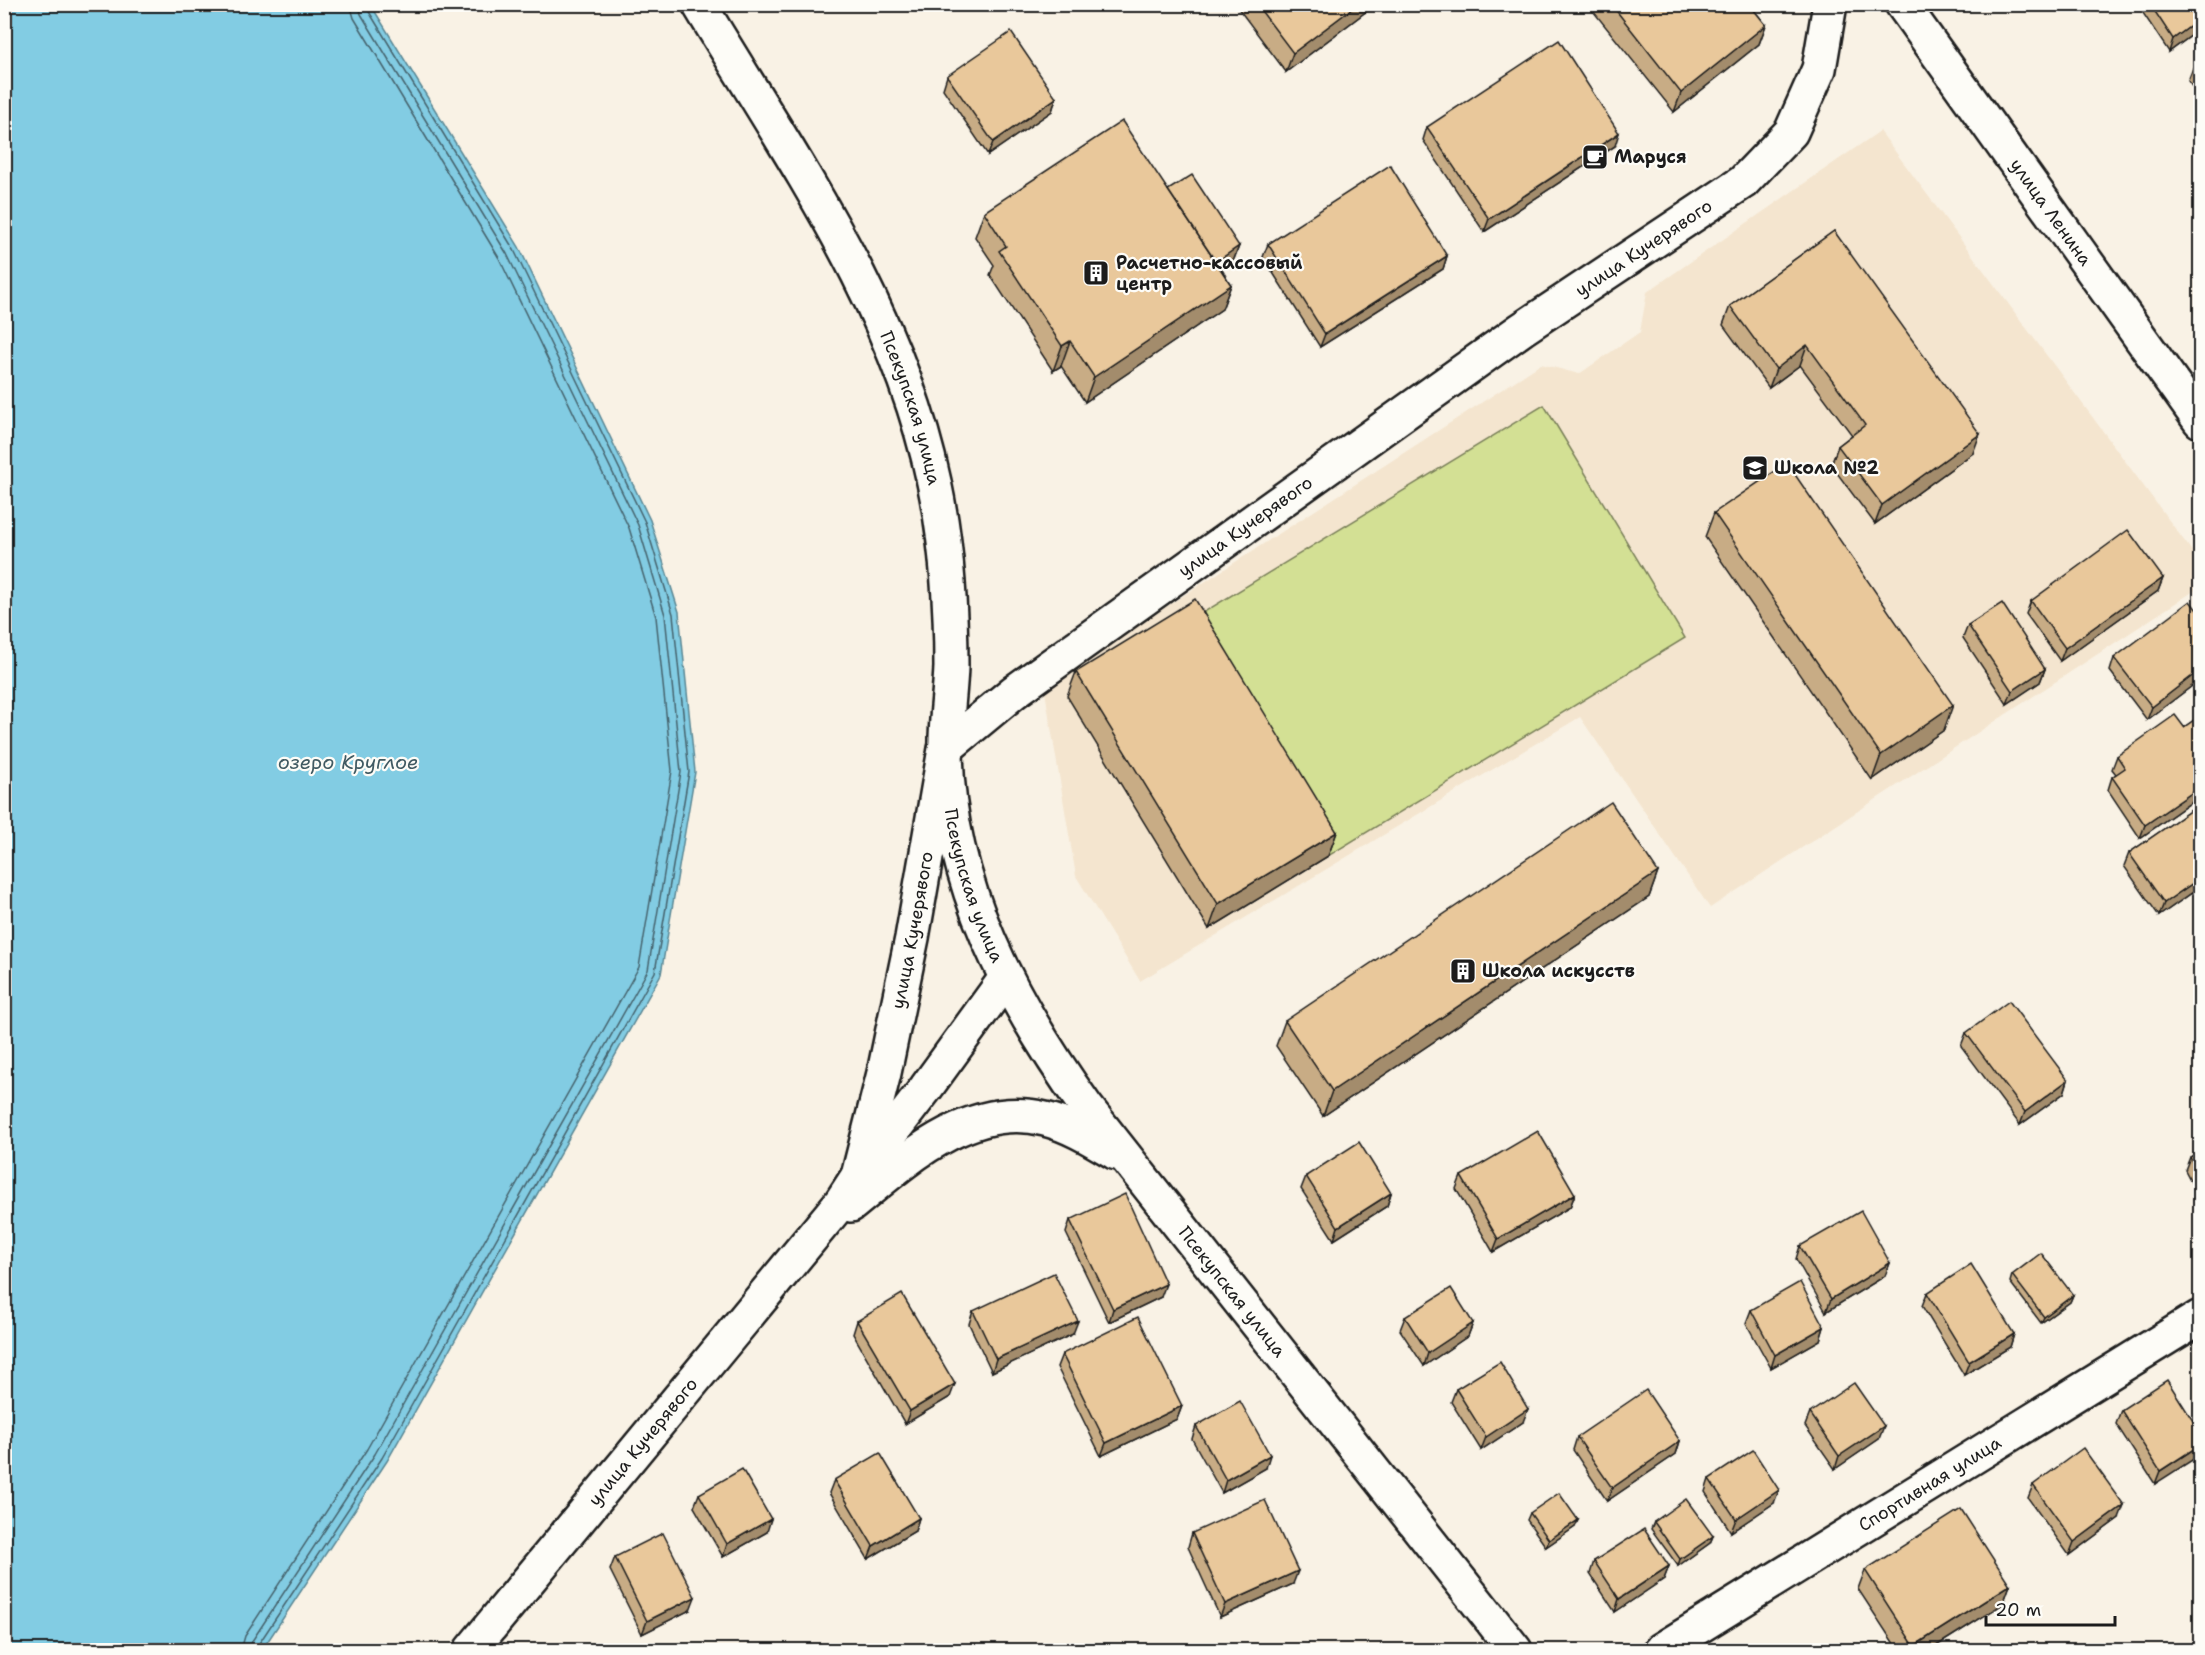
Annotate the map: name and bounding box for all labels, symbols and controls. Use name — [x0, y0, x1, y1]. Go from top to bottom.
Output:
cafe icon: Маруся — [1580, 142, 1610, 172]
place label: Маруся — [1614, 145, 1687, 169]
street label: улица Ленина — [2004, 154, 2097, 271]
street label: улица Кучерявого — [1571, 194, 1717, 302]
place label: Расчетно-кассовый центр — [1116, 251, 1303, 296]
building icon: Расчетно-кассовый центр — [1081, 258, 1111, 288]
street label: Псекупская улица — [874, 328, 946, 487]
school or university icon: Школа №2 — [1740, 453, 1770, 483]
place label: Школа №2 — [1774, 456, 1879, 480]
street label: улица Кучерявого — [1174, 470, 1317, 583]
water label: озеро Круглое — [278, 749, 418, 775]
street label: Псекупская улица — [939, 807, 1009, 966]
street label: улица Кучерявого — [886, 850, 939, 1011]
building icon: Школа искусств — [1448, 956, 1478, 986]
place label: Школа искусств — [1482, 959, 1635, 983]
street label: Псекупская улица — [1173, 1221, 1291, 1362]
street label: улица Кучерявого — [583, 1373, 703, 1511]
street label: Спортивная улица — [1854, 1431, 2006, 1537]
scale bar — [1986, 1589, 2115, 1627]
text: 20 m — [1995, 1598, 2041, 1622]

